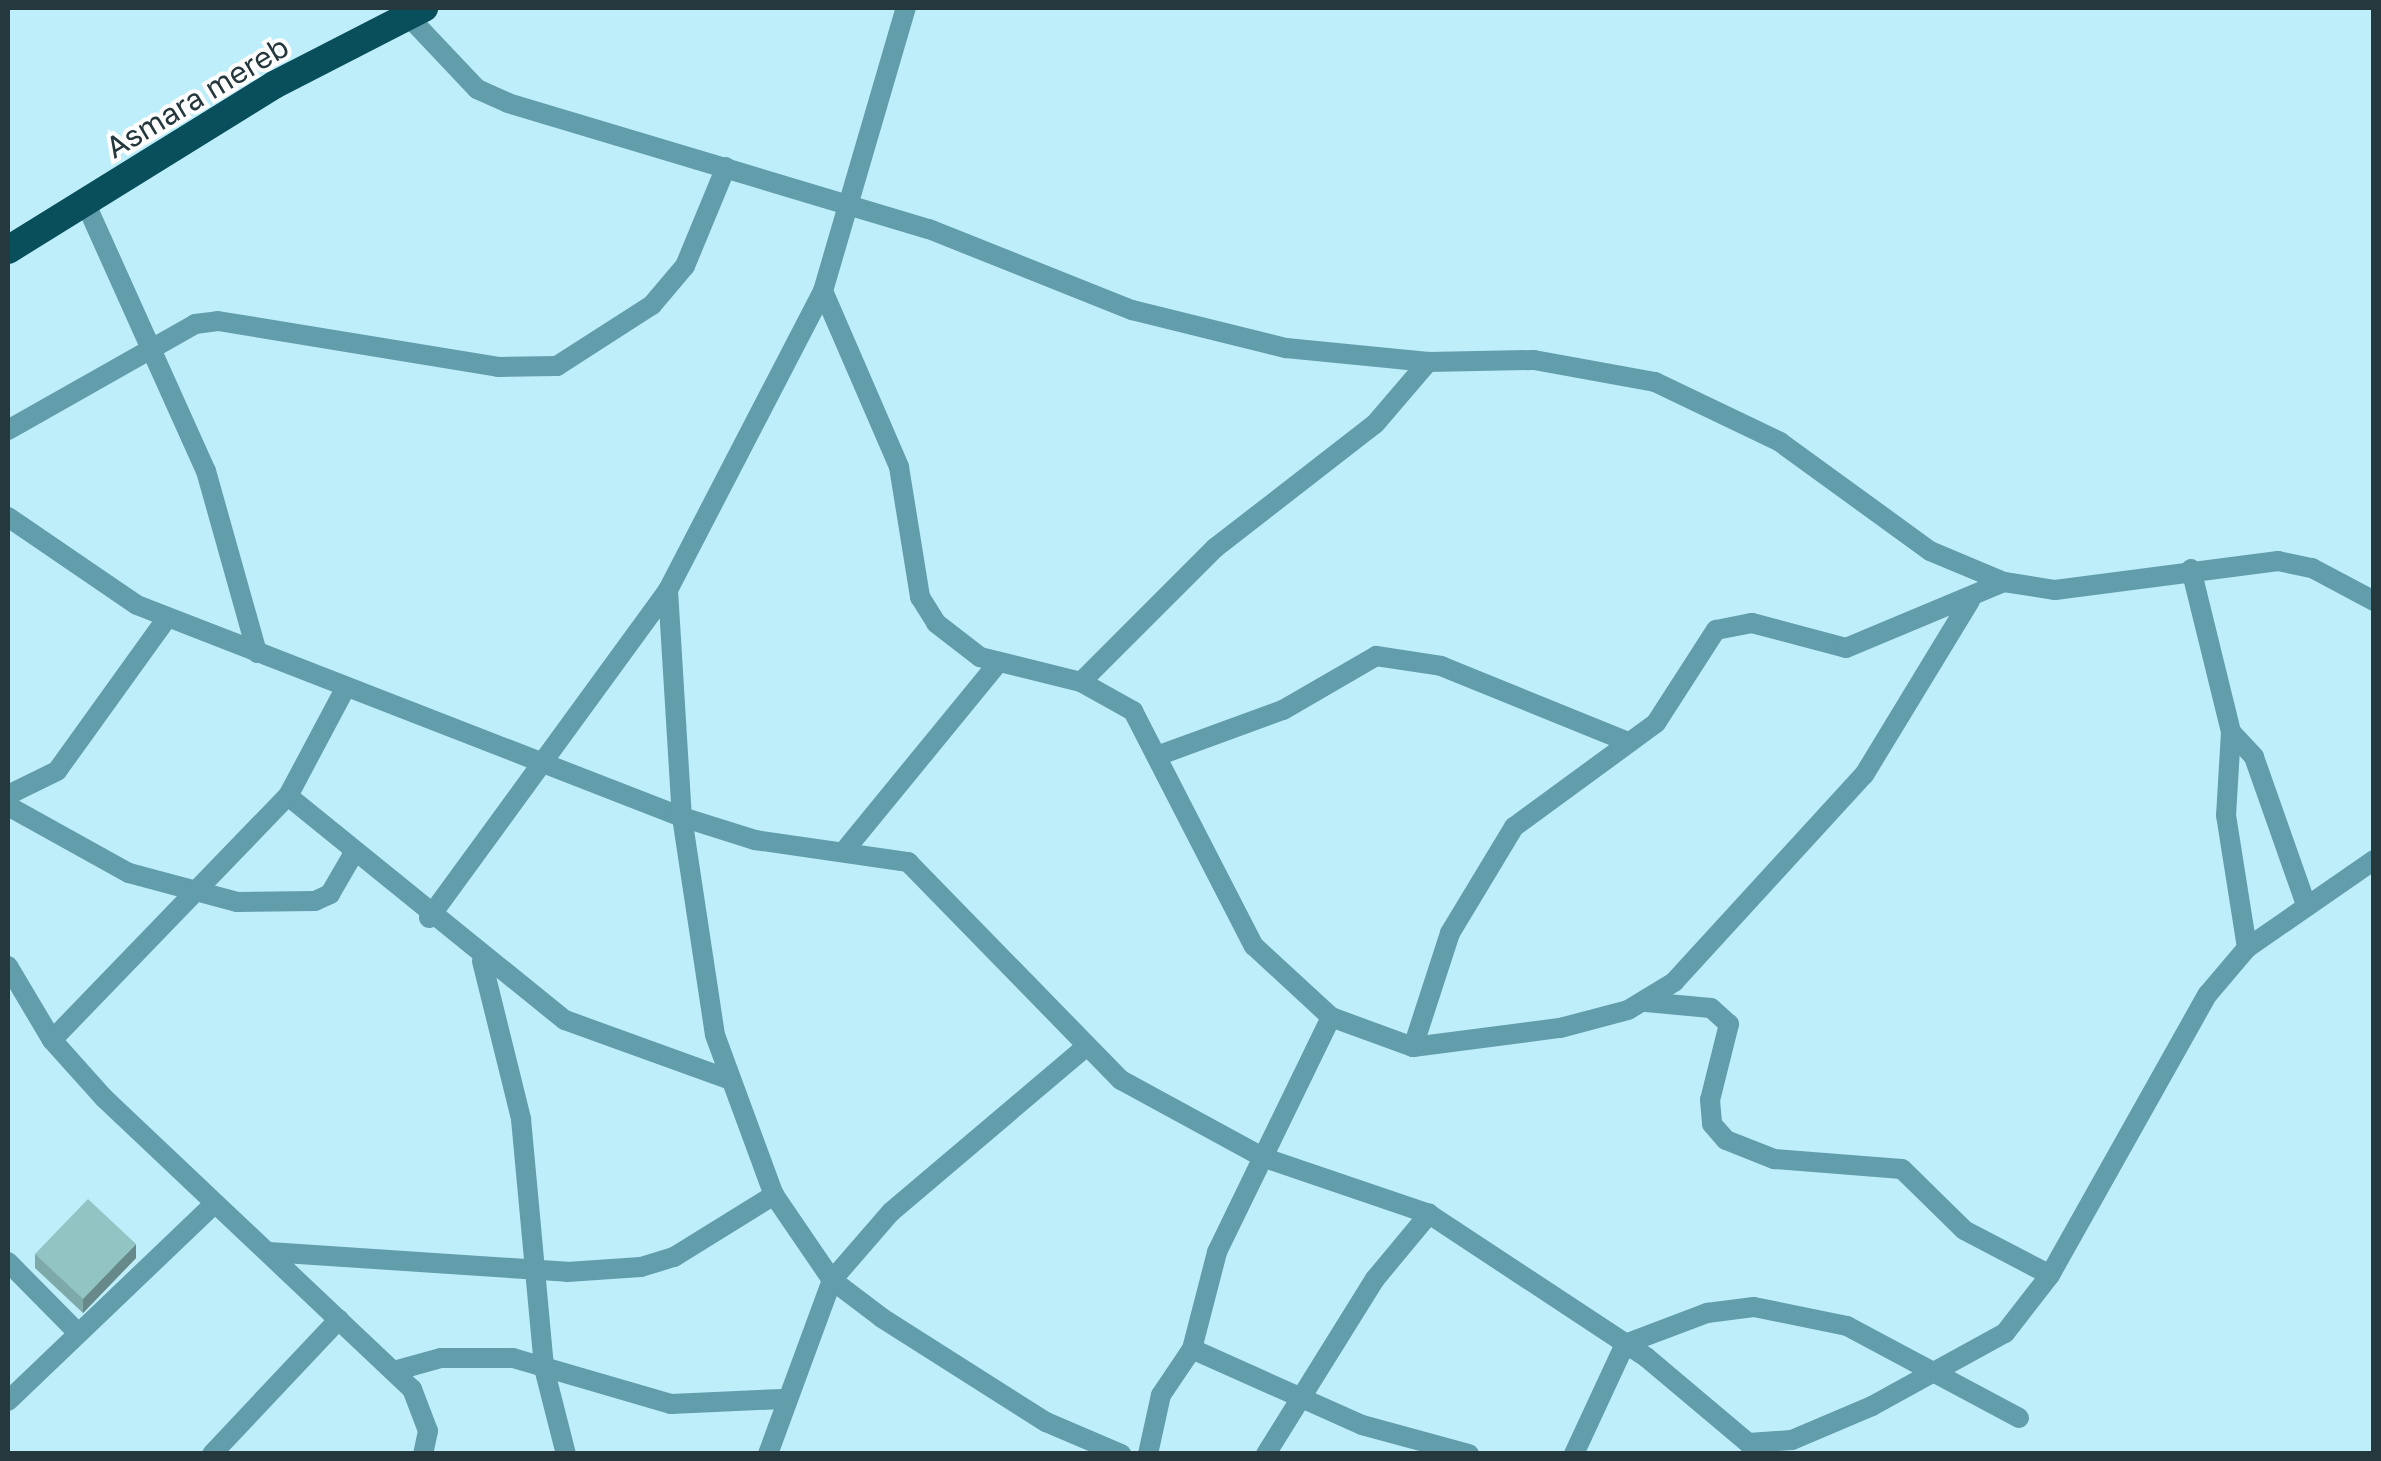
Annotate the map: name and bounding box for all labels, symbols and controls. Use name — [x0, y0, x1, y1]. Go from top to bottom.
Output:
street label: Asmara mereb — [99, 28, 295, 166]

